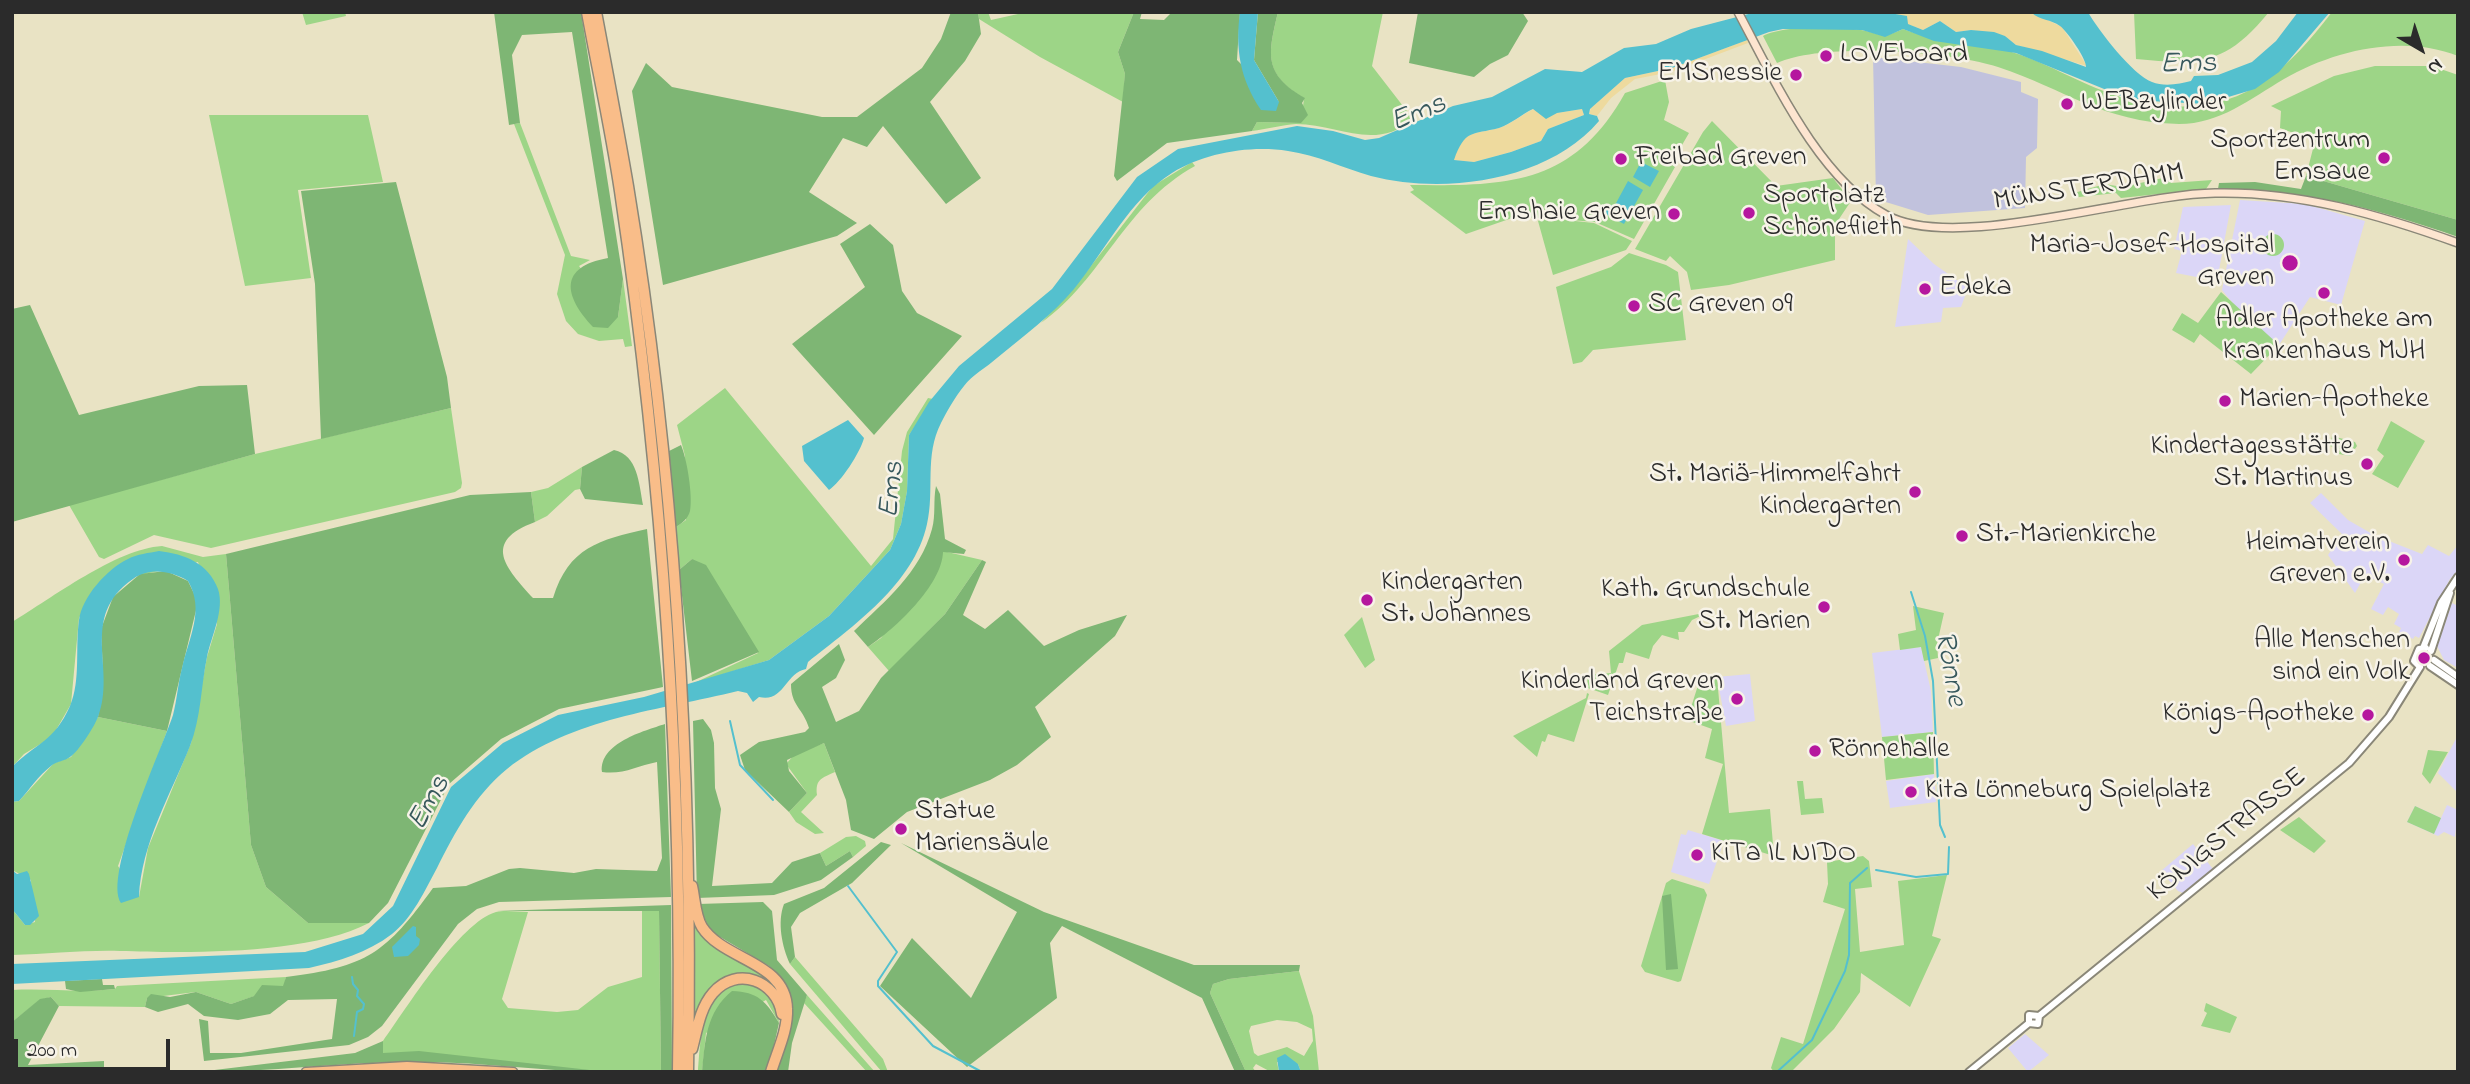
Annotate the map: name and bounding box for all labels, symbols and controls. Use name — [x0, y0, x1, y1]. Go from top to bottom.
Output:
north arrow — [2386, 14, 2456, 84]
place label: LOVEboard — [1840, 39, 1968, 73]
marker: LOVEboard — [1818, 48, 1834, 64]
water label: Ems — [2159, 48, 2217, 84]
text: N — [2421, 51, 2448, 80]
place label: EMSnessie — [1658, 58, 1782, 92]
marker: EMSnessie — [1788, 67, 1804, 83]
place label: WEBzylinder — [2081, 87, 2226, 121]
water label: Ems — [1386, 88, 1452, 142]
marker: WEBzylinder — [2059, 96, 2075, 112]
place label: Sportzentrum Emsaue — [2210, 125, 2370, 191]
place label: Freibad Greven — [1635, 142, 1807, 176]
marker: Sportzentrum Emsaue — [2376, 150, 2392, 166]
marker: Freibad Greven — [1613, 151, 1629, 167]
street label: MÜNSTERDAMM — [1992, 157, 2186, 221]
place label: Sportplatz Schöneflieth — [1763, 180, 1902, 246]
place label: Emshaie Greven — [1477, 197, 1660, 231]
marker: Sportplatz Schöneflieth — [1741, 205, 1757, 221]
marker: Emshaie Greven — [1666, 206, 1682, 222]
place label: Maria-Josef-Hospital Greven — [2029, 230, 2274, 296]
marker: Maria-Josef-Hospital Greven — [2280, 253, 2300, 273]
place label: Edeka — [1939, 272, 2012, 306]
marker: Edeka — [1917, 281, 1933, 297]
marker: Adler Apotheke am Krankenhaus MJH — [2316, 285, 2332, 301]
place label: SC Greven 09 — [1648, 289, 1793, 323]
marker: SC Greven 09 — [1626, 298, 1642, 314]
place label: Adler Apotheke am Krankenhaus MJH — [2216, 304, 2432, 370]
place label: Marien-Apotheke — [2239, 384, 2429, 418]
marker: Marien-Apotheke — [2217, 393, 2233, 409]
place label: Kindertagesstätte St. Martinus — [2151, 431, 2353, 497]
marker: Kindertagesstätte St. Martinus — [2359, 456, 2375, 472]
place label: St. Mariä-Himmelfahrt Kindergarten — [1649, 459, 1901, 525]
water label: Ems — [873, 460, 915, 520]
marker: St. Mariä-Himmelfahrt Kindergarten — [1907, 484, 1923, 500]
place label: St.-Marienkirche — [1976, 519, 2156, 553]
place label: Heimatverein Greven e.V. — [2246, 527, 2390, 593]
marker: St.-Marienkirche — [1954, 528, 1970, 544]
marker: Heimatverein Greven e.V. — [2396, 552, 2412, 568]
place label: Kindergarten St. Johannes — [1381, 567, 1531, 633]
place label: Kath. Grundschule St. Marien — [1601, 574, 1810, 640]
marker: Kindergarten St. Johannes — [1359, 592, 1375, 608]
marker: Kath. Grundschule St. Marien — [1816, 599, 1832, 615]
place label: Alle Menschen sind ein Volk — [2254, 625, 2410, 691]
water label: Rönne — [1924, 629, 1972, 709]
marker: Alle Menschen sind ein Volk — [2416, 650, 2432, 666]
place label: Kinderland Greven Teichstraße — [1520, 666, 1723, 732]
marker: Kinderland Greven Teichstraße — [1729, 691, 1745, 707]
place label: Königs-Apotheke — [2163, 698, 2354, 732]
marker: Königs-Apotheke — [2360, 707, 2376, 723]
place label: Rönnehalle — [1829, 734, 1950, 768]
marker: Rönnehalle — [1807, 743, 1823, 759]
street label: KÖNIGSTRASSE — [2142, 762, 2314, 910]
water label: Ems — [402, 770, 460, 838]
place label: Kita Lönneburg Spielplatz — [1925, 775, 2210, 809]
marker: Kita Lönneburg Spielplatz — [1903, 784, 1919, 800]
place label: Statue Mariensäule — [915, 796, 1049, 862]
marker: Statue Mariensäule — [893, 821, 909, 837]
place label: KiTa IL NIDO — [1711, 838, 1856, 872]
marker: KiTa IL NIDO — [1689, 847, 1705, 863]
scale bar — [18, 1024, 173, 1068]
text: 200 m — [27, 1036, 77, 1066]

